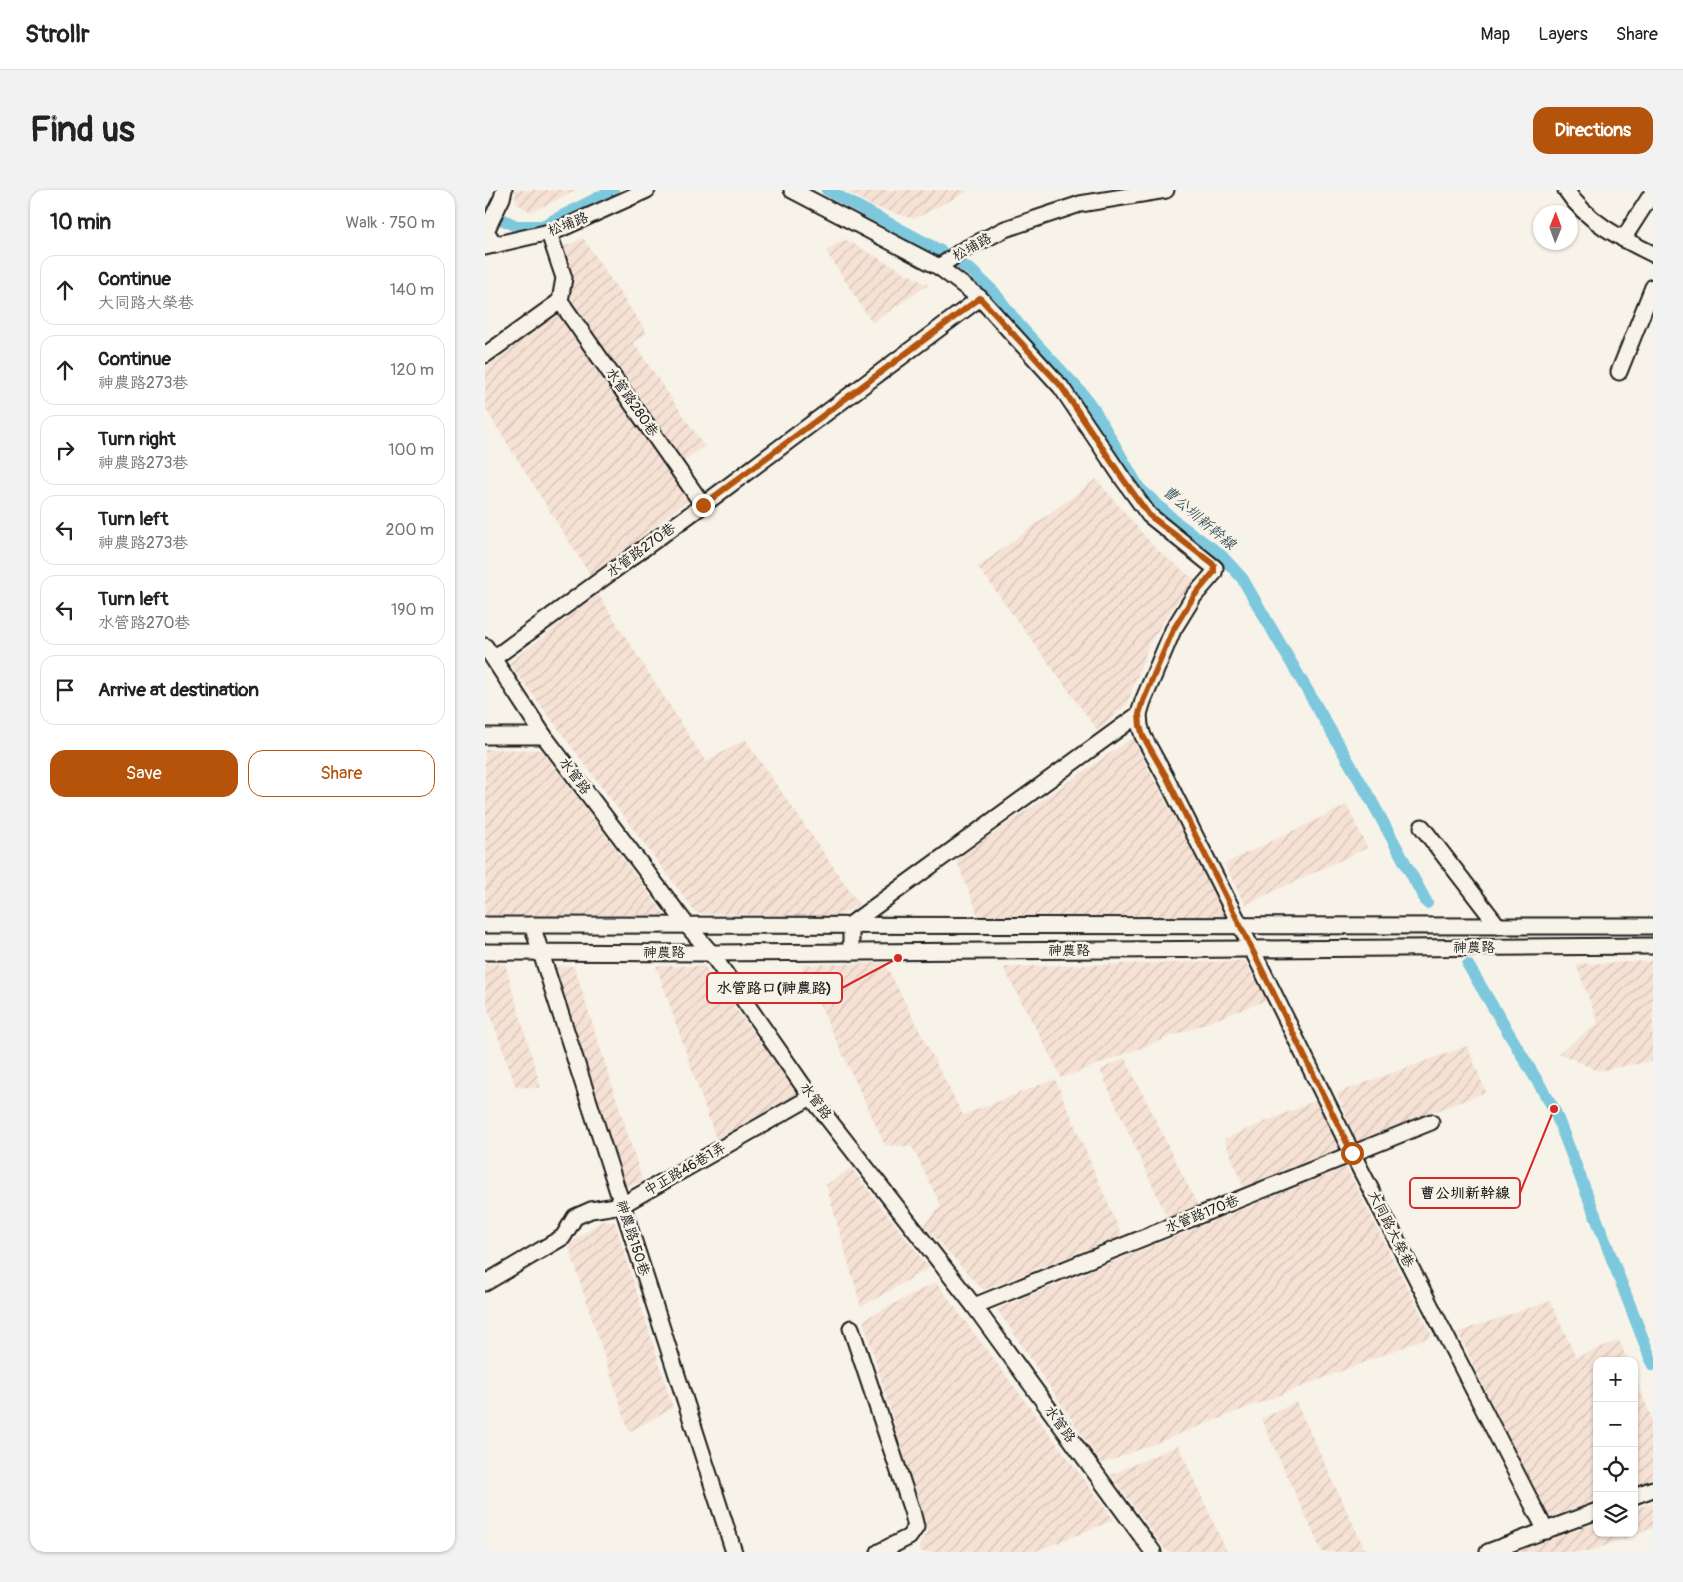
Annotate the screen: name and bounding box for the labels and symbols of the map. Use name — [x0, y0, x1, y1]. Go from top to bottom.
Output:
north arrow — [1533, 205, 1578, 250]
street label: 松埔路 — [545, 209, 591, 239]
street label: 松埔路 — [950, 229, 994, 265]
street label: 水管路280巷 — [602, 364, 663, 441]
water label: 曹公圳新幹線 — [1158, 482, 1240, 555]
route end — [692, 494, 715, 517]
street label: 水管路270巷 — [603, 519, 679, 581]
street label: 水管路 — [556, 754, 594, 798]
street label: 神農路 — [1453, 939, 1495, 956]
street label: 神農路 — [1048, 942, 1090, 959]
street label: 神農路 — [643, 944, 685, 961]
callout: 水管路口(神農路) — [707, 973, 842, 1003]
text: 水管路口(神農路) — [716, 979, 832, 998]
street label: 水管路 — [797, 1079, 835, 1123]
street label: 中正路46巷1弄 — [641, 1139, 729, 1199]
route start — [1341, 1142, 1364, 1165]
callout: 曹公圳新幹線 — [1410, 1178, 1520, 1208]
text: 曹公圳新幹線 — [1420, 1184, 1510, 1203]
street label: 大同路大榮巷 — [1364, 1188, 1418, 1271]
street label: 水管路170巷 — [1162, 1191, 1242, 1237]
street label: 神農路150巷 — [613, 1198, 654, 1279]
street label: 水管路 — [1041, 1402, 1079, 1446]

